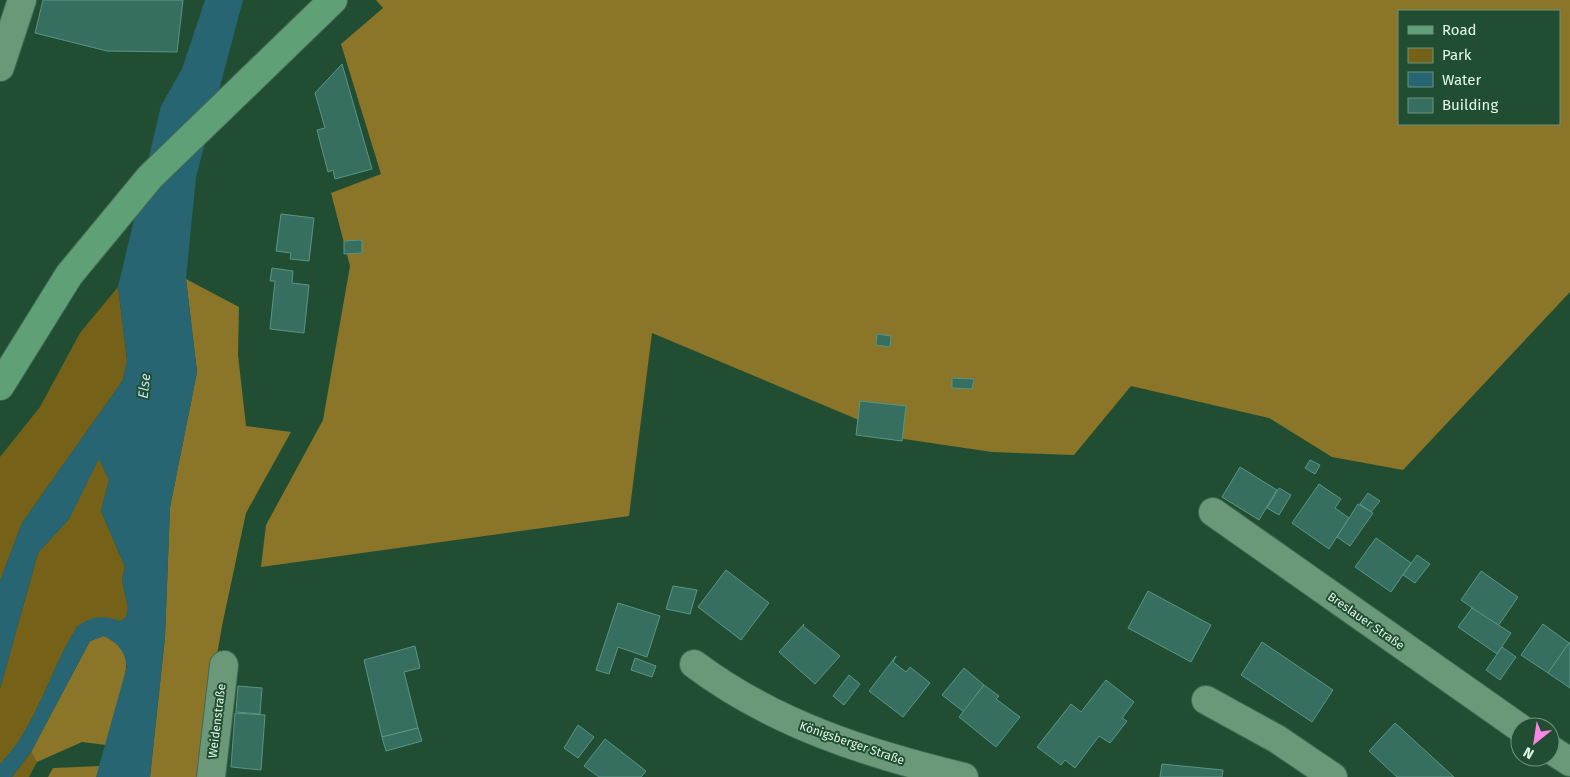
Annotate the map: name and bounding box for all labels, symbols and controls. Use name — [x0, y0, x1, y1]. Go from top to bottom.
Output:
legend — [1398, 10, 1560, 125]
text: Road — [1442, 21, 1477, 39]
text: Park — [1442, 46, 1472, 64]
text: Water — [1442, 71, 1481, 89]
text: Building — [1442, 96, 1498, 114]
water label: Else — [135, 373, 154, 400]
street label: Breslauer Straße — [1325, 589, 1407, 653]
street label: Weidenstraße — [205, 683, 229, 759]
north arrow — [1510, 717, 1560, 767]
street label: Königsberger Straße — [798, 718, 906, 768]
text: N — [1520, 743, 1537, 763]

